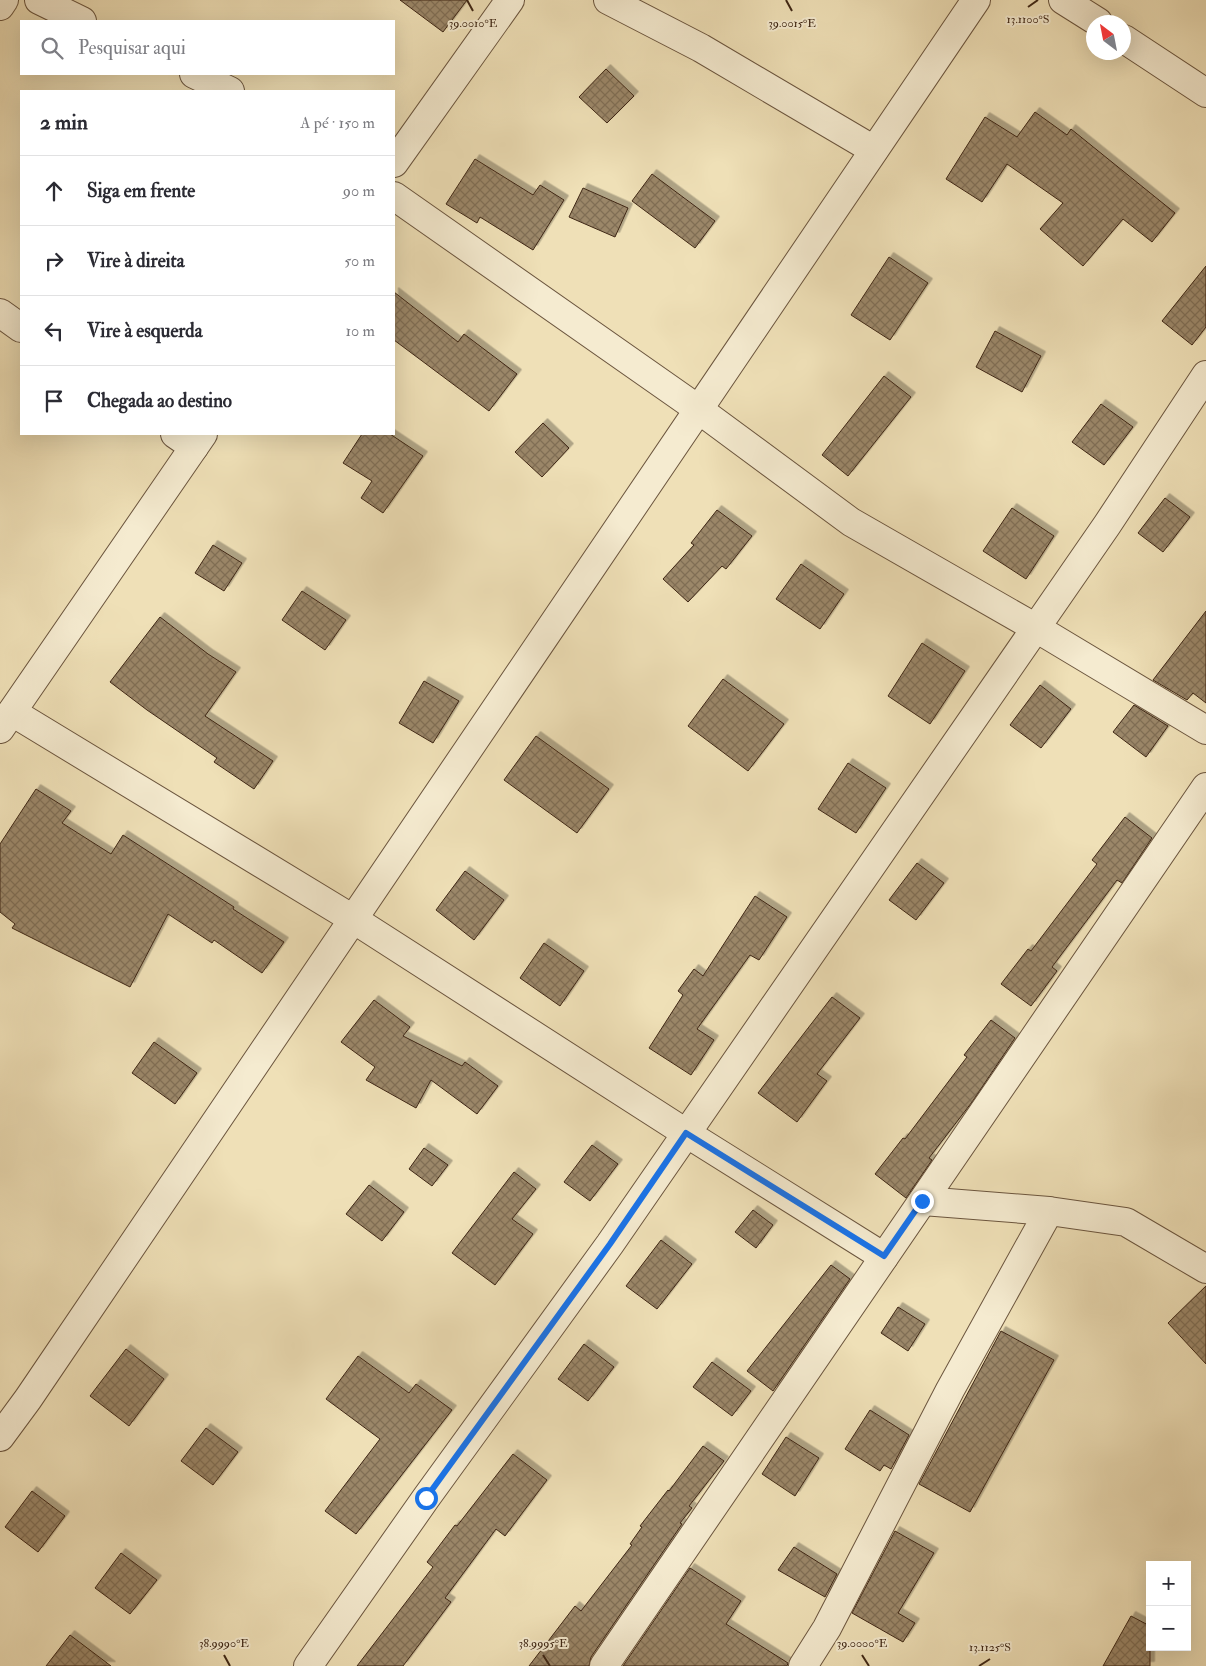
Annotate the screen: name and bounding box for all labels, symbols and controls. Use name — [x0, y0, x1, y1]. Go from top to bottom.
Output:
text: 13.1100°S — [1007, 12, 1049, 27]
north arrow — [1086, 15, 1131, 60]
text: 39.0010°E — [449, 16, 498, 31]
text: 39.0015°E — [768, 16, 816, 31]
search box — [20, 20, 395, 75]
icon: search — [38, 34, 66, 62]
text: Pesquisar aqui — [78, 36, 186, 60]
text: 2 min — [40, 109, 88, 136]
text: A pé · 150 m — [300, 113, 375, 133]
icon: ahead — [40, 177, 68, 205]
text: Siga em frente — [87, 179, 195, 203]
text: 90 m — [343, 181, 375, 201]
icon: right — [40, 247, 68, 275]
text: Vire à direita — [87, 249, 184, 273]
text: 50 m — [344, 251, 375, 271]
icon: left — [40, 317, 68, 345]
text: Vire à esquerda — [87, 319, 202, 343]
text: 10 m — [345, 321, 375, 341]
icon: arrive — [40, 387, 68, 415]
text: Chegada ao destino — [87, 389, 232, 413]
route end — [911, 1190, 934, 1213]
route start — [415, 1487, 438, 1510]
map controls — [1146, 1561, 1191, 1651]
button: + — [1146, 1561, 1191, 1606]
button: − — [1146, 1606, 1191, 1651]
text: 38.9990°E — [199, 1636, 249, 1651]
text: 38.9995°E — [518, 1636, 568, 1651]
text: 39.0000°E — [837, 1636, 888, 1651]
text: 13.1125°S — [969, 1640, 1011, 1655]

